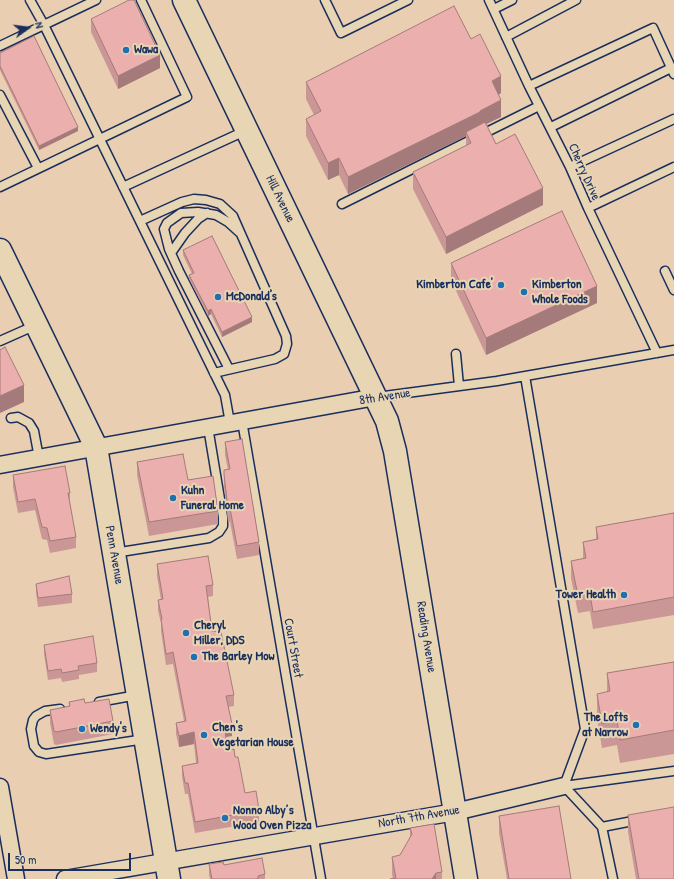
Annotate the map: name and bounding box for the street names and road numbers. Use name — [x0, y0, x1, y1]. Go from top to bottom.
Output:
street label: Cherry Drive — [565, 141, 603, 203]
street label: Hill Avenue — [262, 173, 298, 225]
street label: 8th Avenue — [358, 385, 412, 409]
street label: Penn Avenue — [101, 525, 127, 585]
street label: Reading Avenue — [413, 600, 439, 674]
street label: Court Street — [280, 617, 306, 679]
street label: North 7th Avenue — [377, 802, 461, 832]

